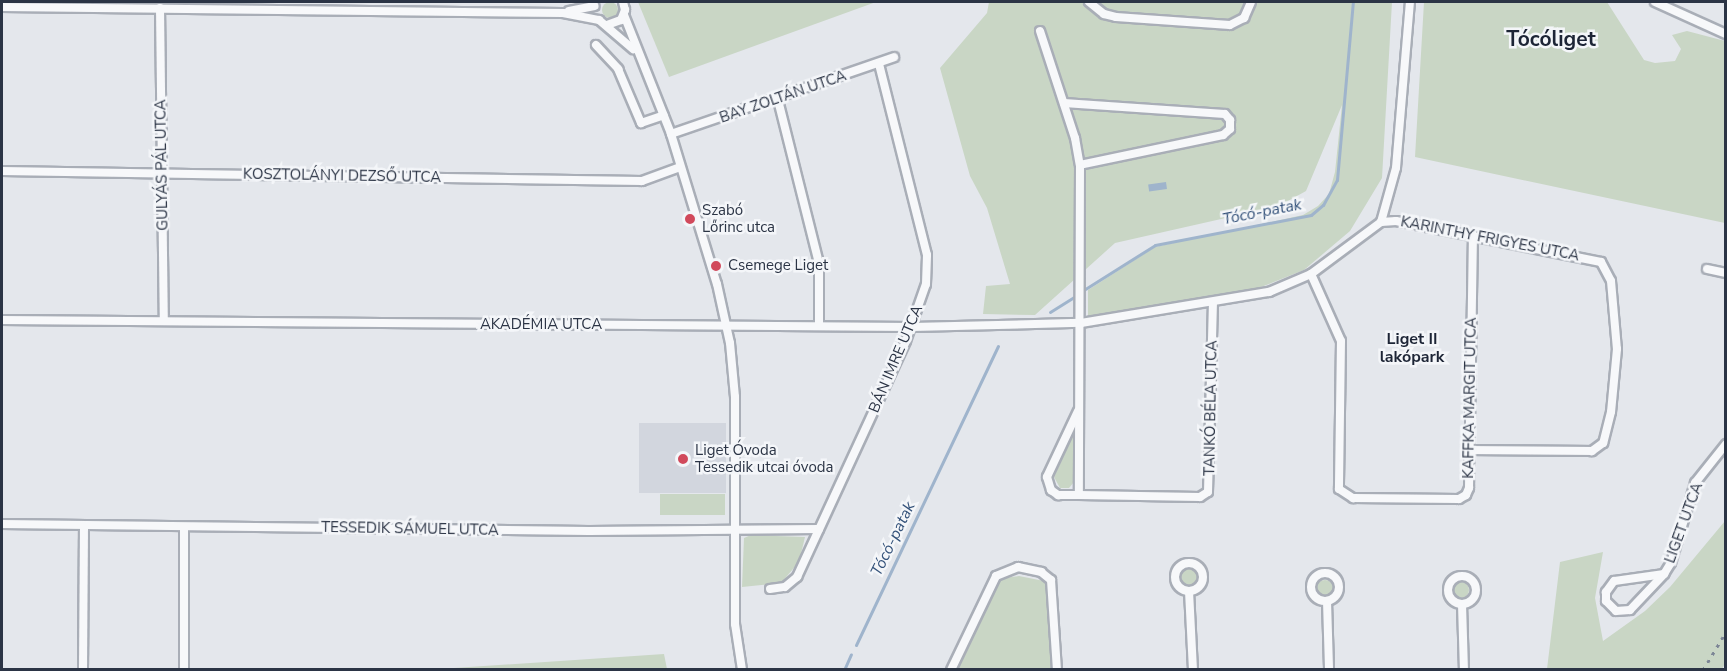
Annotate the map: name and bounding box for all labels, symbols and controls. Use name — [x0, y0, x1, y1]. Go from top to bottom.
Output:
district label: Tócóliget — [1506, 26, 1596, 52]
street label: BAY ZOLTÁN UTCA — [717, 67, 849, 127]
street label: GULYÁS PÁL UTCA — [152, 99, 172, 231]
street label: KOSZTOLÁNYI DEZSŐ UTCA — [243, 165, 441, 187]
water label: Tócó-patak — [1221, 195, 1303, 229]
place label: Szabó Lőrinc utca — [702, 201, 775, 236]
marker: Szabó Lőrinc utca — [683, 212, 697, 226]
street label: KARINTHY FRIGYES UTCA — [1399, 213, 1581, 265]
place label: Csemege Liget — [728, 257, 828, 275]
marker: Csemege Liget — [709, 259, 723, 273]
street label: BÁN IMRE UTCA — [865, 302, 927, 416]
street label: AKADÉMIA UTCA — [480, 316, 602, 334]
street label: KAFFKA MARGIT UTCA — [1460, 317, 1480, 479]
district label: Liget II lakópark — [1380, 329, 1444, 367]
street label: TANKÓ BÉLA UTCA — [1201, 340, 1221, 476]
place label: Liget Óvoda Tessedik utcai óvoda — [695, 441, 833, 476]
marker: Liget Óvoda Tessedik utcai óvoda — [676, 452, 690, 466]
street label: LIGET UTCA — [1661, 480, 1707, 566]
water label: Tócó-patak — [867, 499, 919, 579]
street label: TESSEDIK SÁMUEL UTCA — [321, 518, 499, 540]

